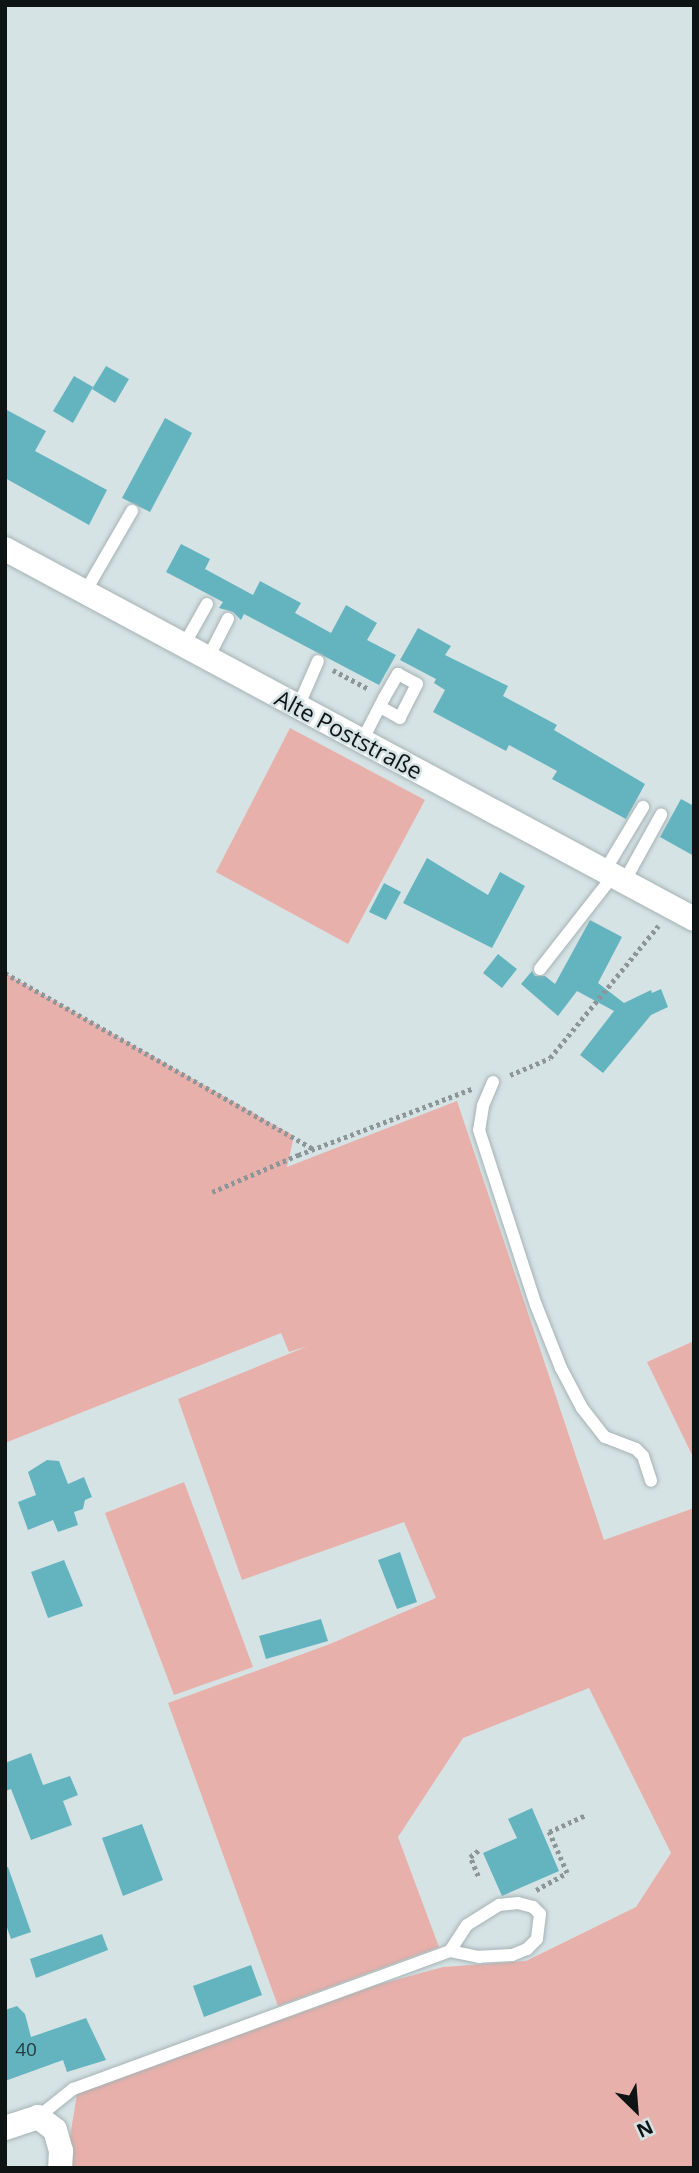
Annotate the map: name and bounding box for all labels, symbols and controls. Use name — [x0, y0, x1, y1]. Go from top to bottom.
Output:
street label: Alte Poststraße — [271, 684, 427, 784]
house number: 40 — [15, 2039, 37, 2061]
north arrow — [601, 2075, 671, 2145]
text: N — [632, 2114, 657, 2144]

